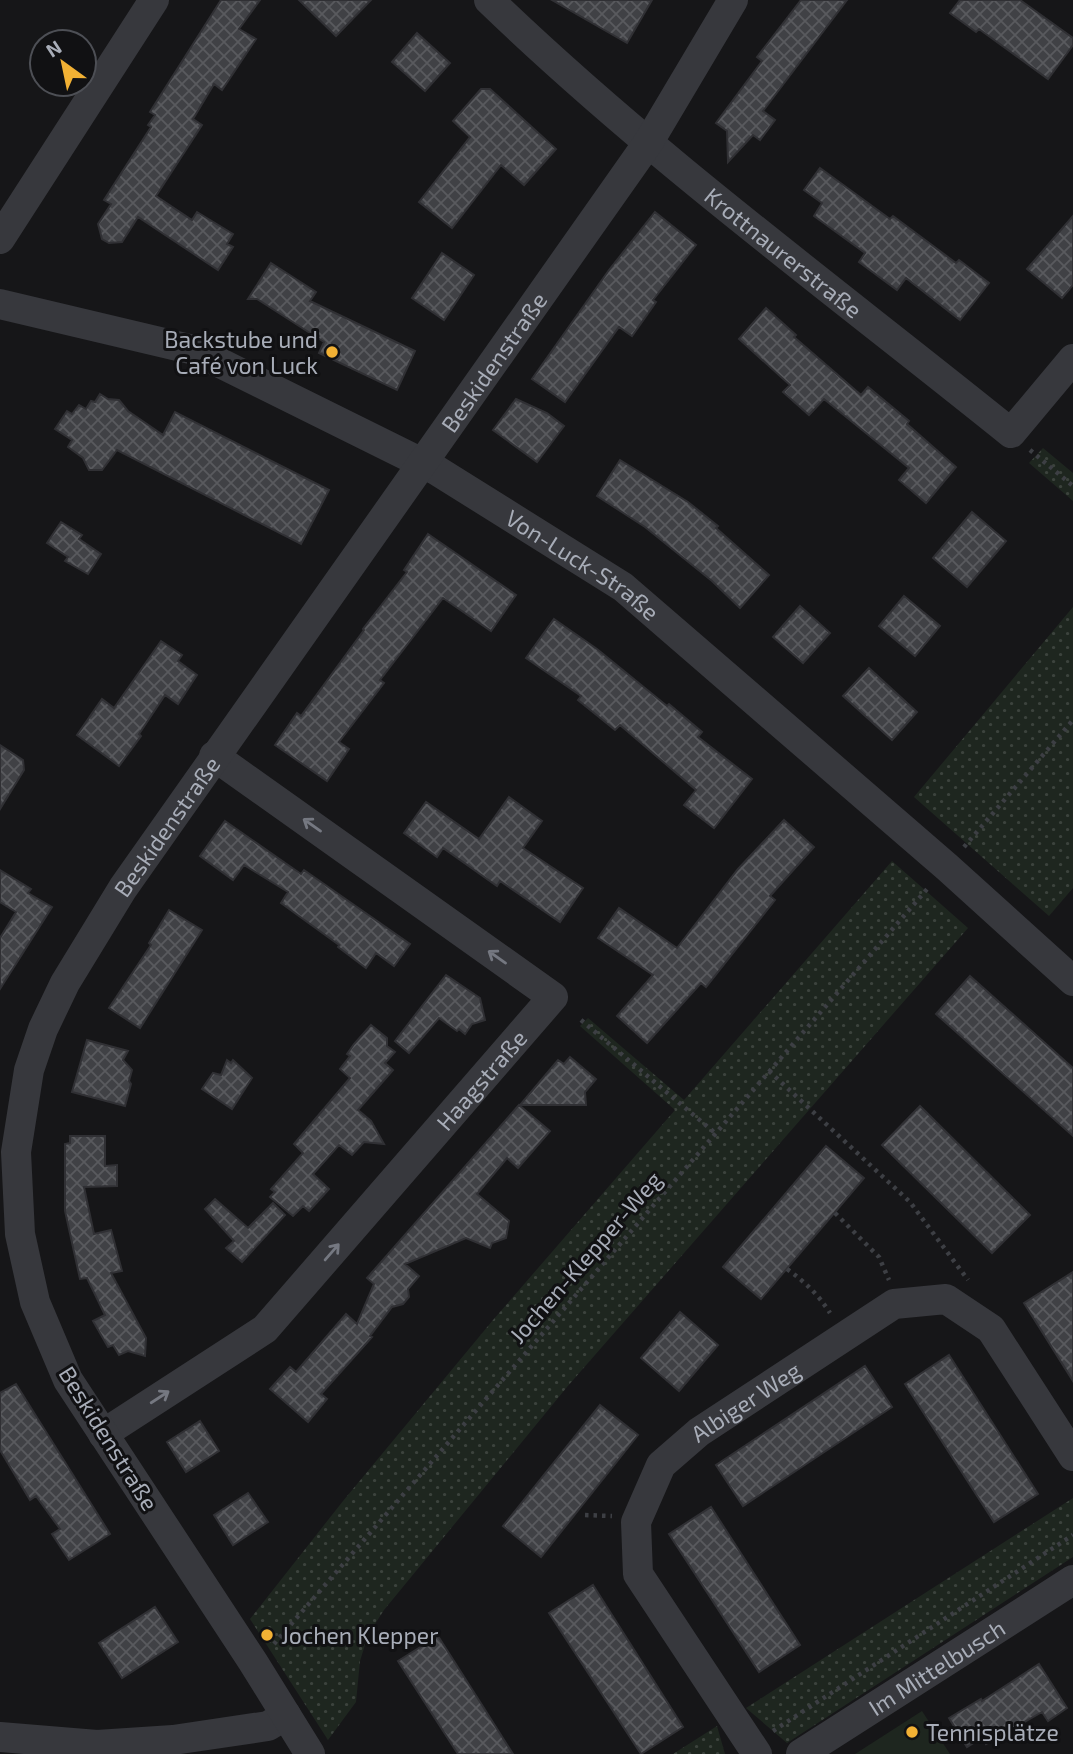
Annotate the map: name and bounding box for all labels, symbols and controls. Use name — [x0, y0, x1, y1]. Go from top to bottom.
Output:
north arrow — [28, 28, 98, 98]
text: N — [41, 35, 65, 62]
street label: Krottnaurerstraße — [699, 181, 868, 323]
street label: Beskidenstraße — [435, 287, 553, 437]
place label: Backstube und Café von Luck — [164, 325, 318, 379]
marker: Backstube und Café von Luck — [324, 344, 340, 360]
street label: Von-Luck-Straße — [501, 503, 665, 626]
street label: Beskidenstraße — [108, 751, 225, 902]
one-way arrow — [303, 818, 322, 832]
one-way arrow — [488, 950, 507, 964]
street label: Haagstraße — [430, 1024, 532, 1136]
street label: Jochen-Klepper-Weg — [503, 1165, 667, 1349]
one-way arrow — [324, 1243, 340, 1261]
street label: Albiger Weg — [685, 1355, 806, 1448]
street label: Beskidenstraße — [53, 1361, 165, 1515]
one-way arrow — [150, 1390, 170, 1404]
street label: Im Mittelbusch — [863, 1613, 1010, 1721]
place label: Jochen Klepper — [281, 1621, 438, 1649]
marker: Jochen Klepper — [259, 1627, 275, 1643]
place label: Tennisplätze — [926, 1718, 1059, 1746]
marker: Tennisplätze — [904, 1724, 920, 1740]

